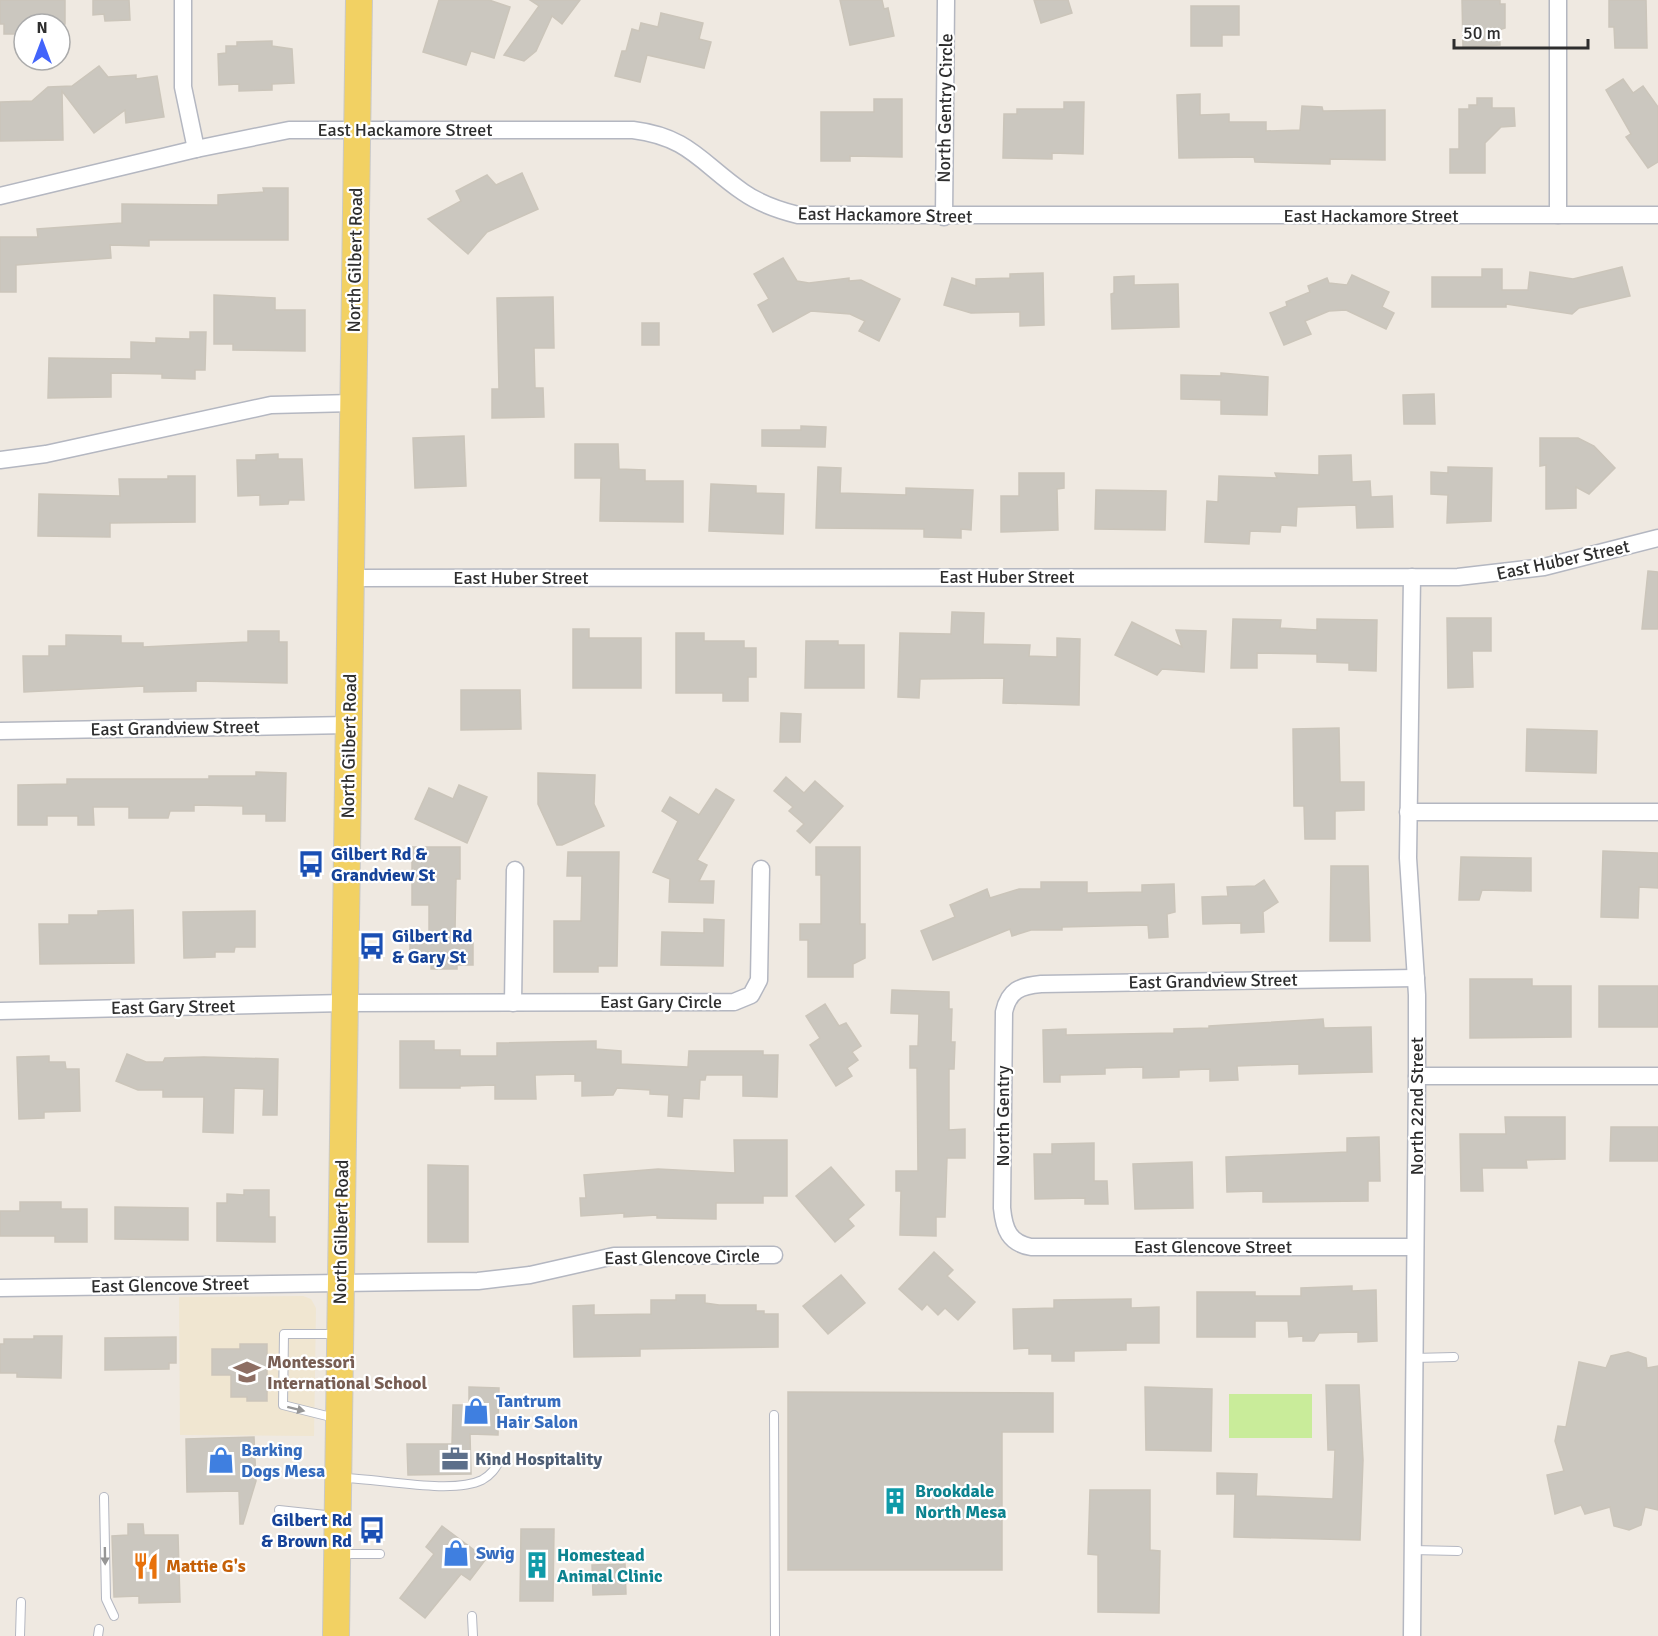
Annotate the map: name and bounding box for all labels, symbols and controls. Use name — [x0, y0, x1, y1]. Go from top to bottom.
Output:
north arrow — [12, 12, 72, 72]
scale bar — [1454, 12, 1588, 50]
text: N — [36, 18, 48, 38]
text: 50 m — [1463, 22, 1501, 44]
street label: North Gentry Circle — [933, 33, 957, 183]
street label: East Hackamore Street — [317, 119, 493, 141]
street label: North Gilbert Road — [343, 187, 367, 333]
street label: East Hackamore Street — [797, 202, 973, 228]
street label: East Hackamore Street — [1283, 205, 1459, 227]
street label: East Huber Street — [1495, 535, 1631, 585]
street label: East Huber Street — [939, 566, 1075, 588]
street label: East Huber Street — [453, 567, 589, 589]
street label: North Gilbert Road — [337, 673, 361, 819]
street label: East Grandview Street — [90, 716, 260, 740]
place label: Gilbert Rd & Grandview St — [331, 843, 436, 886]
bus stop icon: Gilbert Rd & Grandview St — [296, 849, 326, 879]
place label: Gilbert Rd & Gary St — [392, 925, 473, 968]
bus stop icon: Gilbert Rd & Gary St — [357, 931, 387, 961]
street label: East Grandview Street — [1128, 969, 1298, 993]
street label: East Gary Circle — [600, 991, 722, 1013]
street label: East Gary Street — [111, 995, 235, 1019]
street label: North 22nd Street — [1406, 1037, 1428, 1175]
street label: North Gentry — [992, 1065, 1014, 1166]
street label: North Gilbert Road — [329, 1159, 353, 1305]
street label: East Glencove Street — [1134, 1236, 1292, 1258]
street label: East Glencove Circle — [604, 1245, 760, 1269]
street label: East Glencove Street — [91, 1273, 249, 1297]
place label: Montessori International School — [267, 1351, 427, 1394]
school or university icon: Montessori International School — [232, 1357, 262, 1387]
place label: Tantrum Hair Salon — [496, 1390, 578, 1433]
shop icon: Tantrum Hair Salon — [461, 1396, 491, 1426]
one-way arrow — [287, 1404, 305, 1414]
place label: Barking Dogs Mesa — [241, 1439, 325, 1482]
office icon: Kind Hospitality — [440, 1444, 470, 1474]
shop icon: Barking Dogs Mesa — [206, 1445, 236, 1475]
place label: Kind Hospitality — [475, 1448, 602, 1470]
place label: Brookdale North Mesa — [915, 1480, 1006, 1523]
building icon: Brookdale North Mesa — [880, 1486, 910, 1516]
place label: Gilbert Rd & Brown Rd — [261, 1509, 352, 1552]
bus stop icon: Gilbert Rd & Brown Rd — [357, 1515, 387, 1545]
shop icon: Swig — [441, 1538, 471, 1568]
place label: Swig — [476, 1542, 515, 1564]
place label: Homestead Animal Clinic — [557, 1544, 663, 1587]
one-way arrow — [101, 1546, 110, 1565]
building icon: Homestead Animal Clinic — [522, 1550, 552, 1580]
restaurant icon: Mattie G's — [131, 1551, 161, 1581]
place label: Mattie G's — [166, 1555, 246, 1577]

